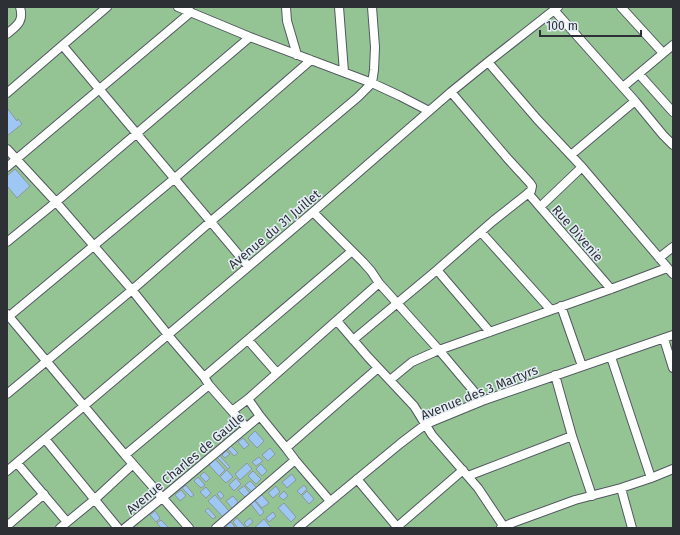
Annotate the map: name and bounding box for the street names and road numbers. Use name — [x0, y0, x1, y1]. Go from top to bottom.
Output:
street label: Avenue du 31 Juillet — [225, 186, 323, 272]
street label: Rue Divenie — [549, 202, 606, 265]
street label: Avenue des 3 Martyrs — [418, 362, 540, 423]
street label: Avenue Charles de Gaulle — [123, 410, 247, 517]

